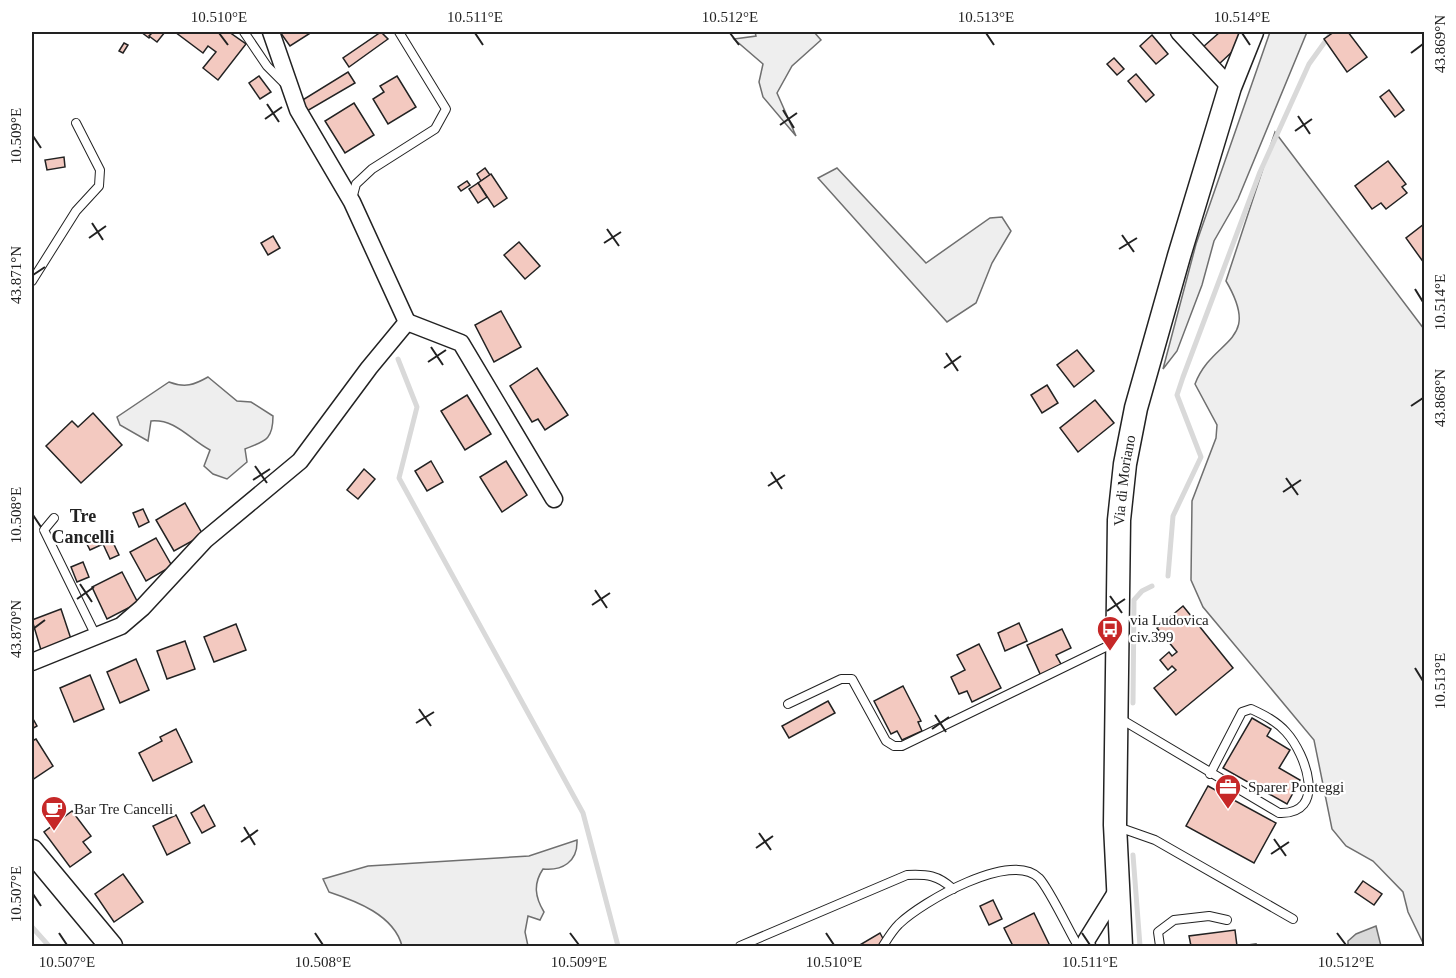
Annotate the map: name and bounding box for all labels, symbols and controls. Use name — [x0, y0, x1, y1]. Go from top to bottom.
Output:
text: 10.510°E — [191, 9, 247, 25]
text: 10.511°E — [447, 9, 503, 25]
text: 10.512°E — [702, 9, 758, 25]
text: 10.513°E — [958, 9, 1014, 25]
text: 10.514°E — [1214, 9, 1270, 25]
text: 43.869°N — [1432, 15, 1448, 73]
text: 10.509°E — [8, 108, 24, 164]
text: 43.871°N — [8, 246, 24, 304]
text: 10.514°E — [1432, 274, 1448, 330]
text: 43.868°N — [1432, 369, 1448, 427]
street label: Via di Moriano — [1111, 434, 1139, 526]
text: 10.508°E — [8, 487, 24, 543]
district label: Tre Cancelli — [52, 506, 115, 547]
text: 43.870°N — [8, 600, 24, 658]
place label: via Ludovica civ.399 — [1130, 612, 1209, 645]
bus stop icon: via Ludovica civ.399 — [1095, 614, 1125, 652]
text: 10.513°E — [1432, 653, 1448, 709]
office icon: Sparer Ponteggi — [1213, 772, 1243, 810]
place label: Sparer Ponteggi — [1248, 779, 1344, 795]
cafe icon: Bar Tre Cancelli — [39, 794, 69, 832]
place label: Bar Tre Cancelli — [74, 801, 173, 817]
text: 10.507°E — [8, 866, 24, 922]
text: 10.507°E — [39, 954, 95, 970]
text: 10.508°E — [295, 954, 351, 970]
text: 10.509°E — [551, 954, 607, 970]
text: 10.510°E — [806, 954, 862, 970]
text: 10.511°E — [1062, 954, 1118, 970]
text: 10.512°E — [1318, 954, 1374, 970]

